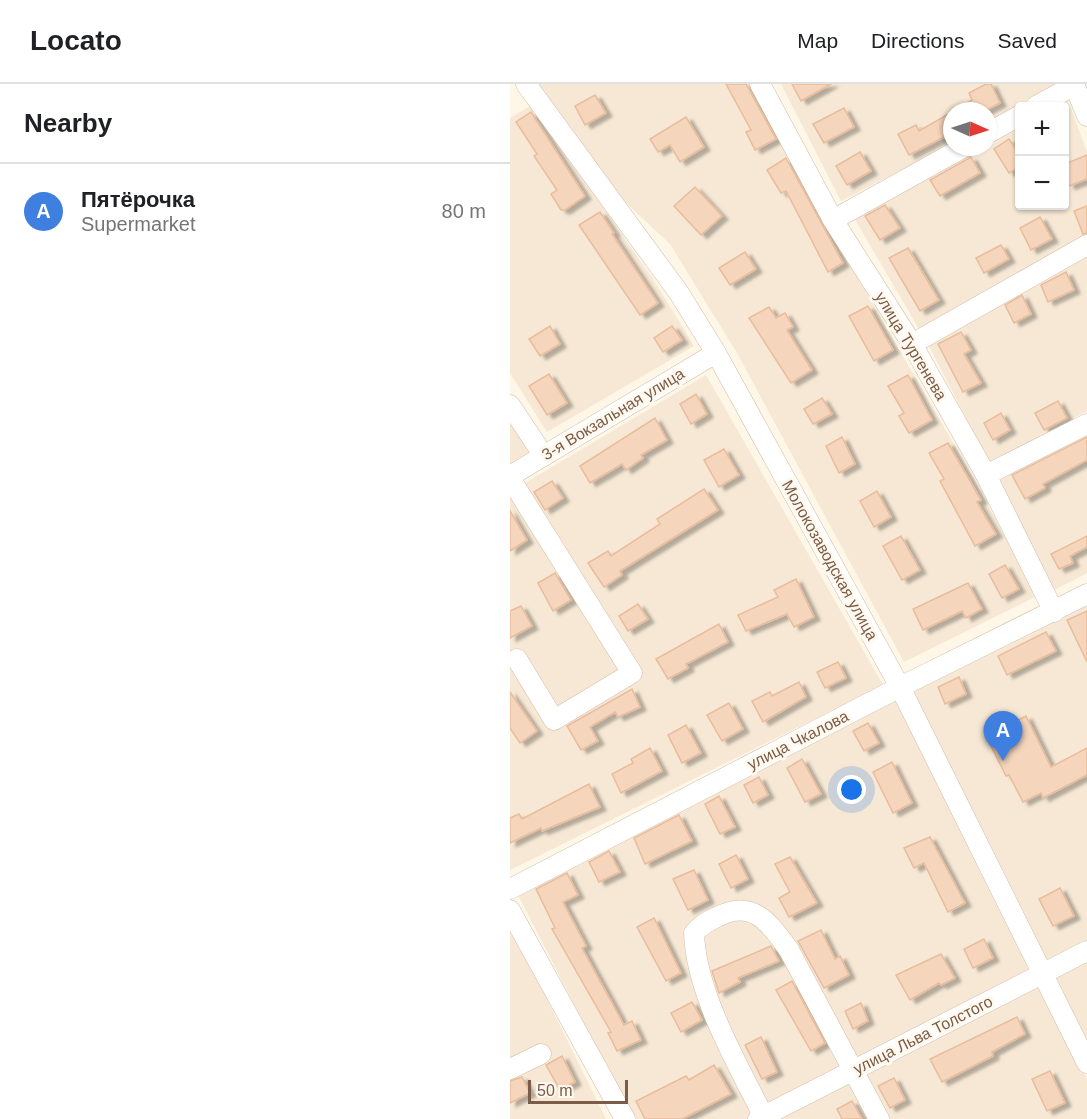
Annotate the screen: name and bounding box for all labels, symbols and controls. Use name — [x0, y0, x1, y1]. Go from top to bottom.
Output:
text: Locato — [30, 25, 122, 56]
text: Map — [797, 29, 838, 52]
text: Directions — [871, 29, 964, 52]
text: Saved — [997, 29, 1057, 52]
north arrow — [943, 102, 997, 156]
map controls — [1015, 102, 1069, 210]
button: + — [1015, 102, 1069, 156]
text: Nearby — [24, 108, 112, 138]
button: − — [1015, 156, 1069, 210]
text: Пятёрочка — [81, 187, 195, 212]
text: A — [36, 200, 51, 222]
text: 80 m — [442, 200, 486, 222]
text: Supermarket — [81, 213, 196, 235]
street label: улица Тургенева — [872, 289, 950, 403]
street label: 3-я Вокзальная улица — [539, 365, 687, 463]
street label: Молокозаводская улица — [779, 477, 881, 643]
street label: улица Чкалова — [745, 707, 851, 773]
pin: A — [984, 712, 1022, 761]
your location — [837, 775, 866, 804]
street label: улица Льва Толстого — [851, 992, 995, 1077]
scale bar — [528, 1077, 628, 1104]
text: 50 m — [537, 1082, 573, 1099]

